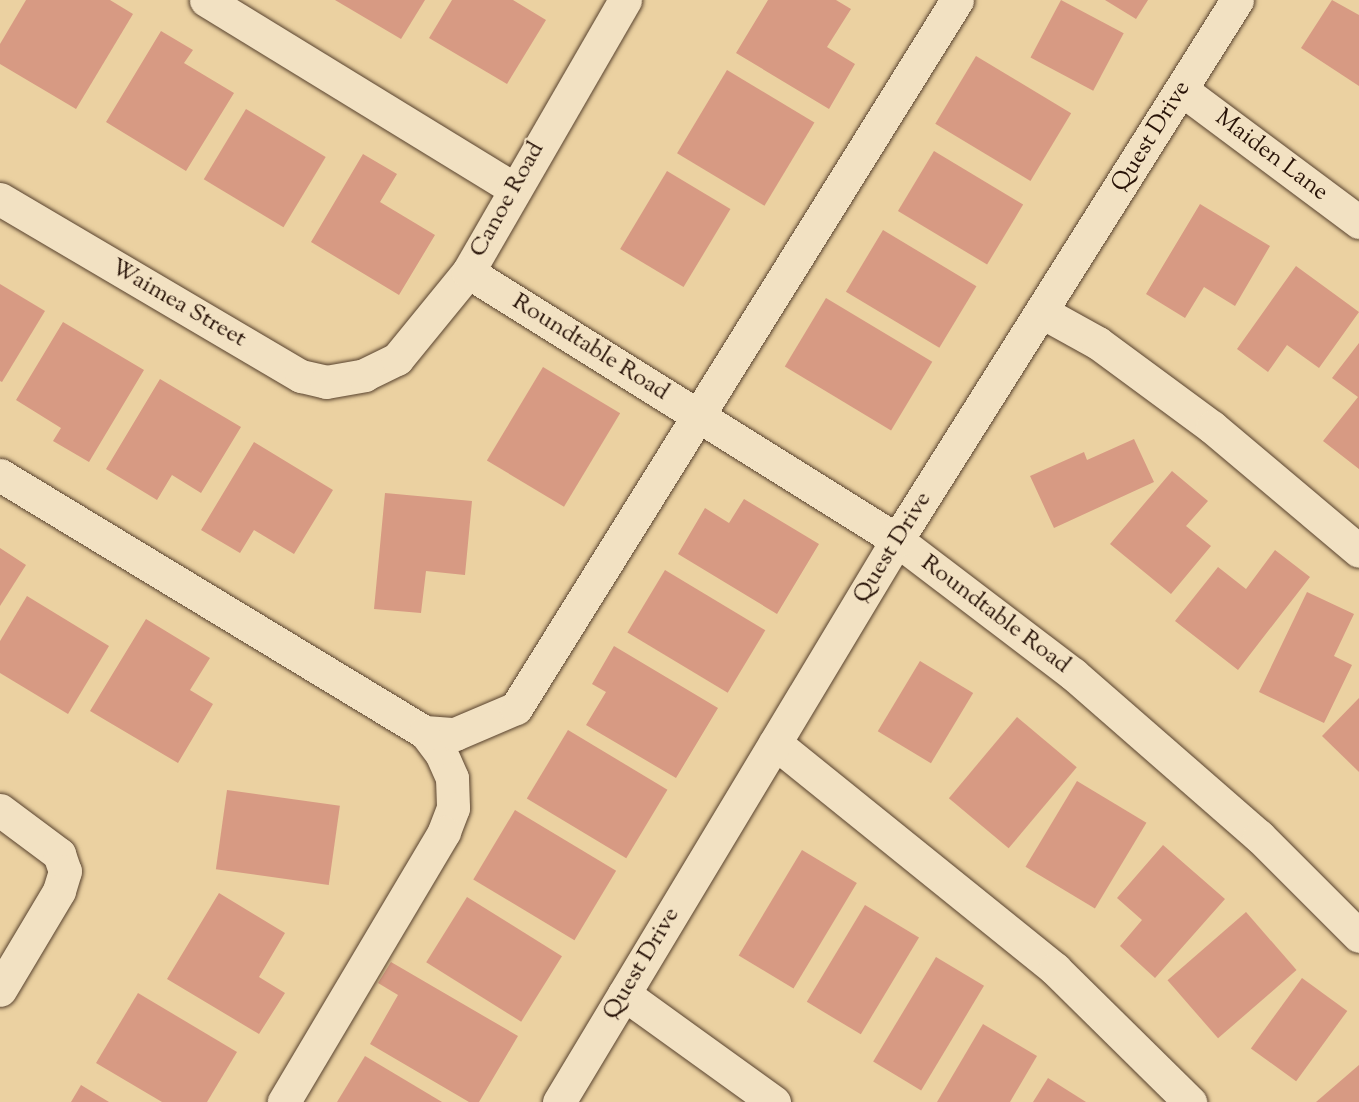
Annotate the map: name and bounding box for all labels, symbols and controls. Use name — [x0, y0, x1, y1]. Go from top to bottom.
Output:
street label: Quest Drive — [1106, 76, 1198, 198]
street label: Maiden Lane — [1209, 104, 1333, 208]
street label: Canoe Road — [465, 137, 551, 263]
street label: Waimea Street — [105, 254, 251, 354]
street label: Roundtable Road — [506, 288, 674, 408]
street label: Quest Drive — [847, 487, 939, 609]
street label: Roundtable Road — [915, 549, 1075, 681]
street label: Quest Drive — [597, 903, 687, 1025]

